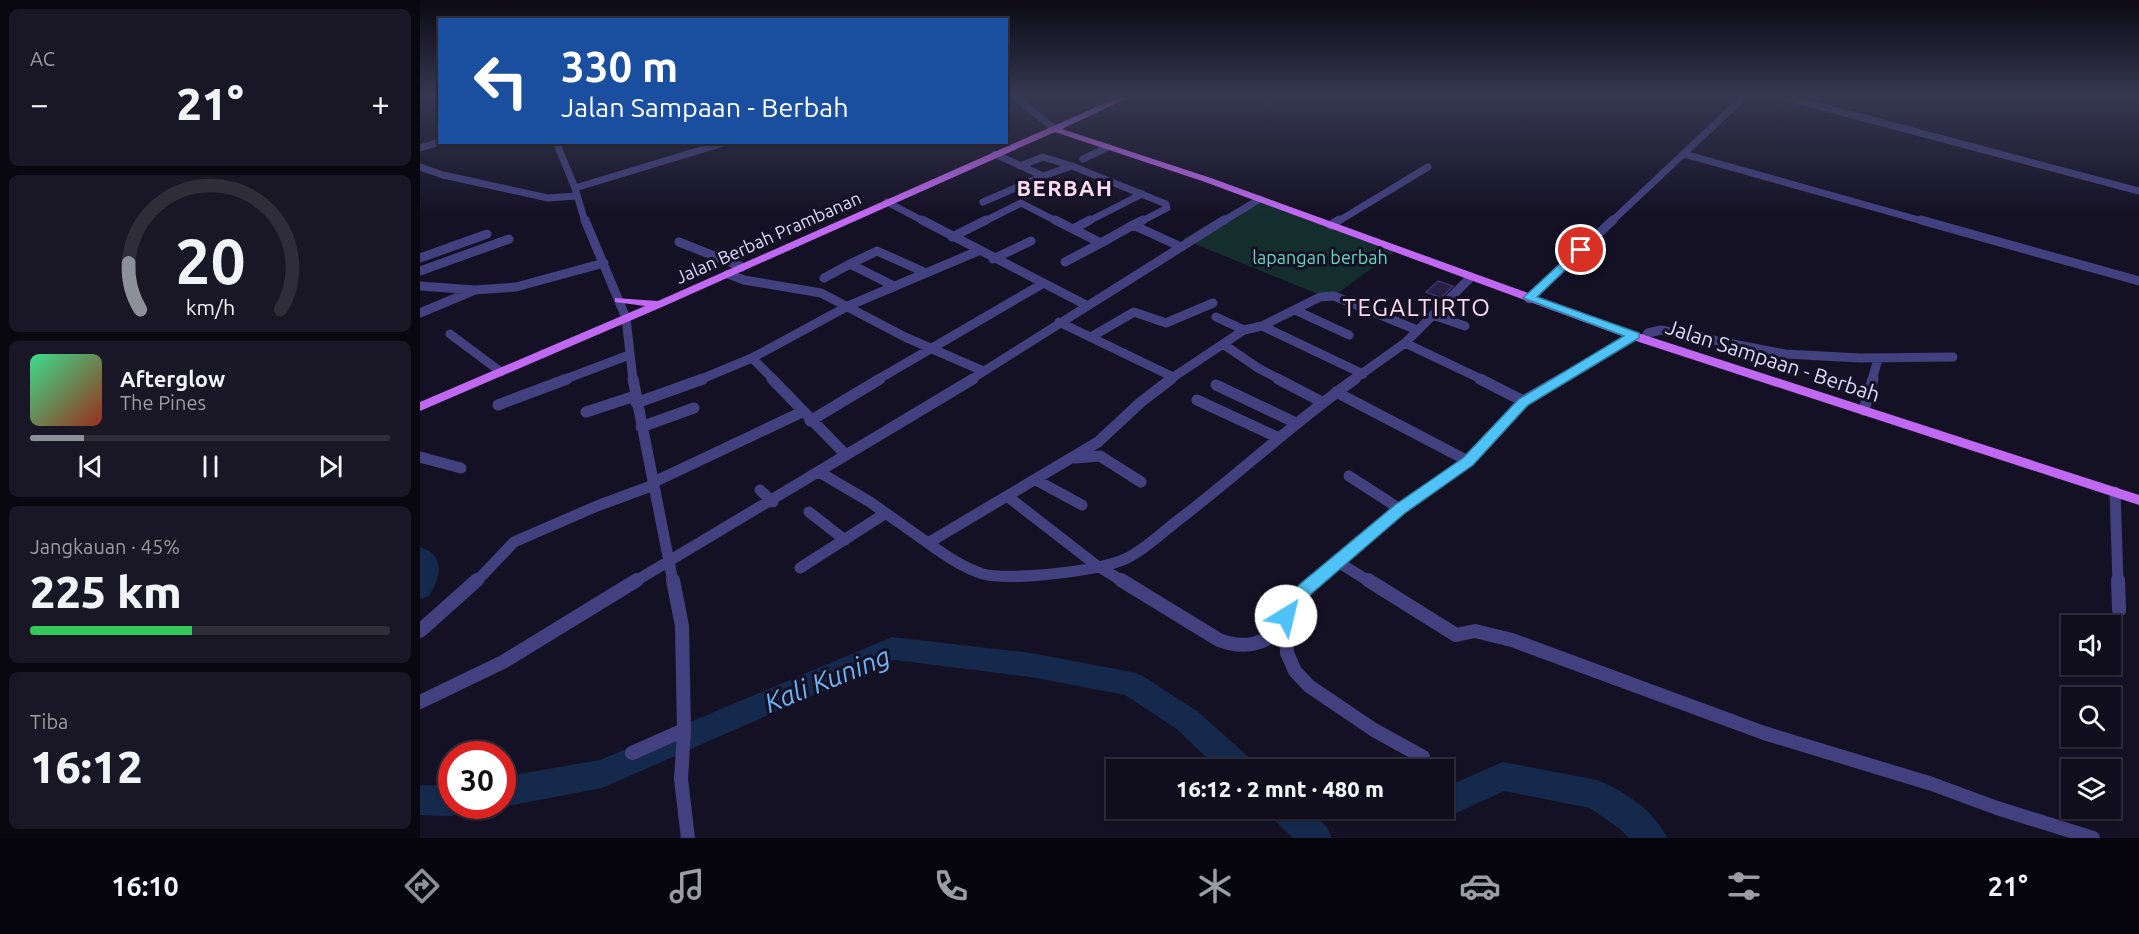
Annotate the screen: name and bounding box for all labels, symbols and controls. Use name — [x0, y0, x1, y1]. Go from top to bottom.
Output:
icon: left — [462, 42, 540, 120]
text: 330 m — [561, 43, 678, 90]
text: AC — [30, 47, 55, 70]
text: 21° — [176, 78, 244, 129]
text: − — [30, 85, 49, 122]
text: + — [371, 85, 390, 122]
text: Jalan Sampaan - Berbah — [561, 92, 849, 122]
district label: BERBAH — [1017, 175, 1113, 200]
street label: Jalan Berbah Prambanan — [672, 187, 864, 287]
pin — [1555, 224, 1606, 275]
text: 20 — [175, 226, 245, 296]
icon: arrive — [1564, 233, 1597, 266]
park label: lapangan berbah — [1252, 247, 1388, 267]
district label: TEGALTIRTO — [1343, 294, 1491, 321]
text: km/h — [185, 296, 235, 320]
street label: Jalan Sampaan - Berbah — [1663, 314, 1883, 406]
text: Afterglow — [120, 366, 225, 391]
text: The Pines — [120, 391, 206, 414]
icon: previous — [74, 450, 107, 483]
icon: pause — [194, 450, 227, 483]
icon: next — [314, 450, 347, 483]
text: Jangkauan · 45% — [30, 535, 180, 558]
text: 225 km — [30, 566, 182, 617]
position arrow — [1254, 584, 1318, 648]
map controls — [2061, 615, 2121, 819]
button: sound — [2061, 615, 2121, 675]
water label: Kali Kuning — [760, 640, 894, 718]
button: search — [2061, 687, 2121, 747]
text: Tiba — [30, 710, 68, 733]
text: 16:12 — [30, 741, 143, 792]
speed limit sign: 30 — [438, 741, 516, 819]
button: layers — [2061, 759, 2121, 819]
text: 16:12 · 2 mnt · 480 m — [1176, 776, 1384, 801]
icon: directions — [401, 865, 443, 907]
icon: music — [666, 865, 708, 907]
icon: phone — [930, 865, 972, 907]
icon: climate — [1194, 865, 1236, 907]
icon: car — [1459, 865, 1501, 907]
icon: filters — [1723, 865, 1765, 907]
text: 16:10 — [111, 871, 179, 901]
text: 21° — [1988, 871, 2028, 901]

